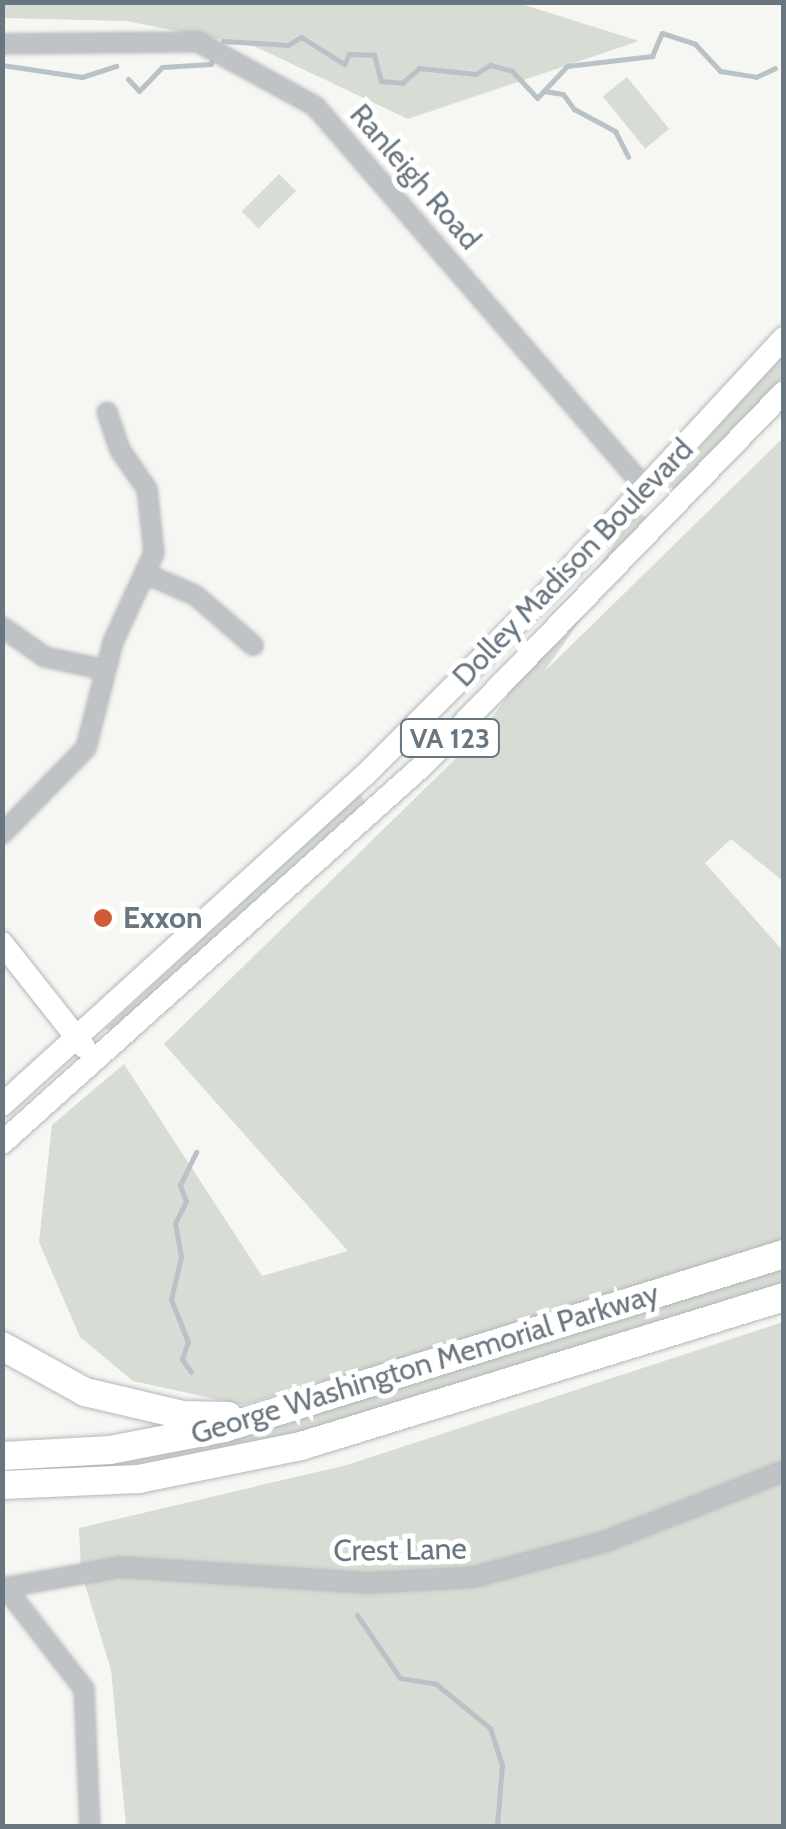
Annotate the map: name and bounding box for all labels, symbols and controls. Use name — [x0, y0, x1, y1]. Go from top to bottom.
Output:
street label: Ranleigh Road — [342, 97, 488, 257]
street label: Dolley Madison Boulevard — [445, 432, 701, 694]
road number: VA 123 — [398, 715, 502, 761]
place label: Exxon — [123, 900, 203, 936]
marker: Exxon — [92, 907, 114, 929]
street label: George Washington Memorial Parkway — [187, 1276, 663, 1452]
street label: Crest Lane — [333, 1531, 467, 1569]

